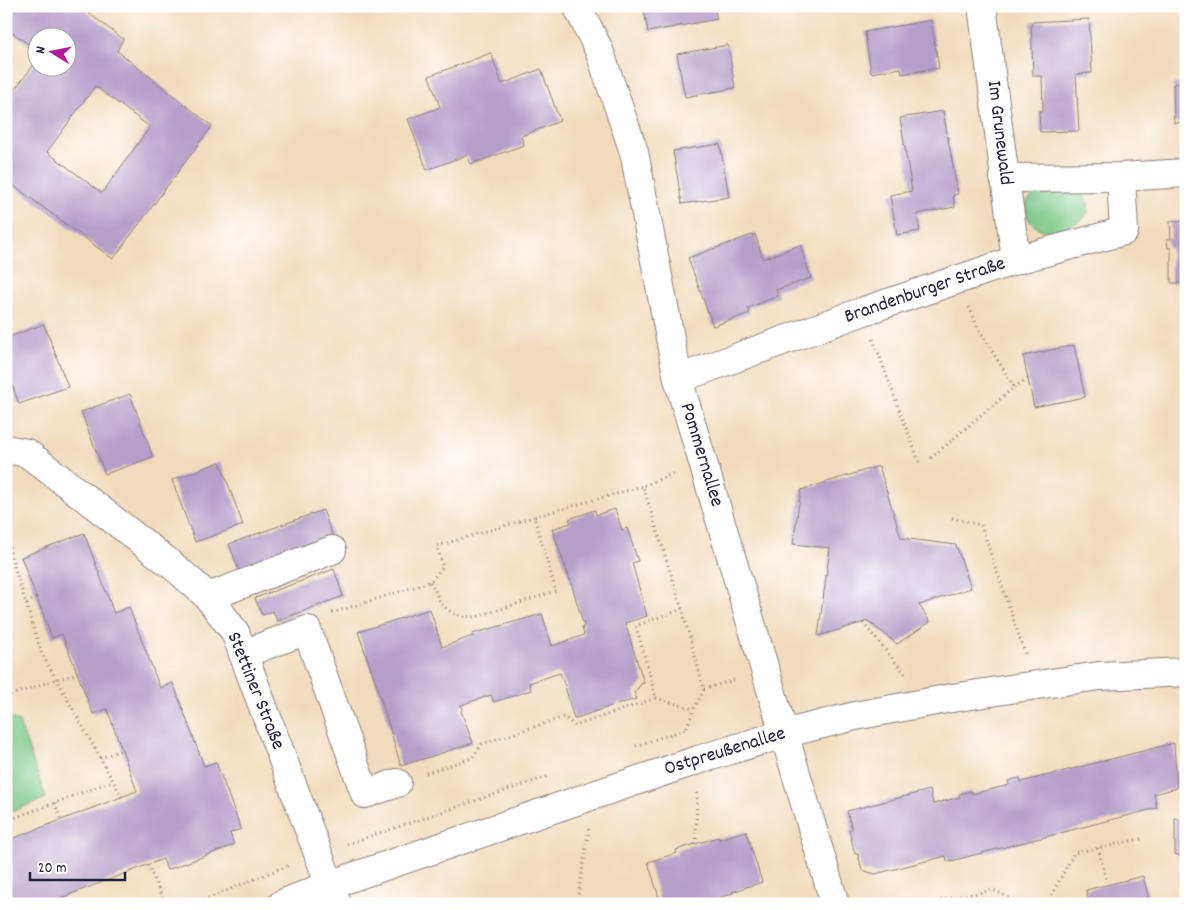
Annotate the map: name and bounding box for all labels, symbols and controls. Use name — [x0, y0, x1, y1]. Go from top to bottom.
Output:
north arrow — [28, 28, 78, 78]
text: N — [31, 45, 52, 55]
street label: Im Grunewald — [979, 79, 1019, 187]
street label: Brandenburger Straße — [841, 250, 1009, 332]
street label: Pommernallee — [672, 400, 730, 511]
street label: Stettiner Straße — [219, 628, 291, 754]
street label: Ostpreußenallee — [661, 720, 789, 784]
scale bar — [30, 850, 125, 882]
text: 20 m — [38, 858, 66, 880]

